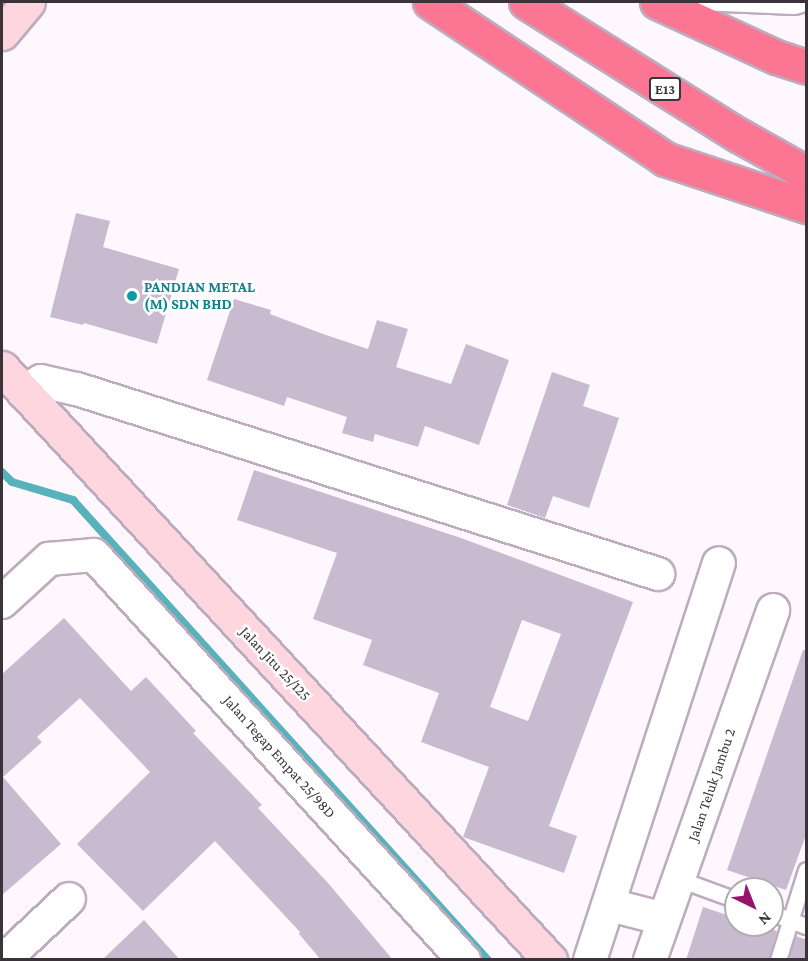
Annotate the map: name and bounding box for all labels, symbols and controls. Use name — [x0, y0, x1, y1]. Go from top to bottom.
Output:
road number: E13 — [648, 78, 682, 100]
place label: PANDIAN METAL (M) SDN BHD — [144, 278, 255, 313]
marker: PANDIAN METAL (M) SDN BHD — [125, 289, 139, 303]
street label: Jalan Jitu 25/125 — [236, 623, 314, 705]
street label: Jalan Tegap Empat 25/98D — [219, 692, 339, 822]
street label: Jalan Teluk Jambu 2 — [684, 726, 740, 844]
north arrow — [724, 877, 784, 937]
text: N — [755, 909, 775, 929]

